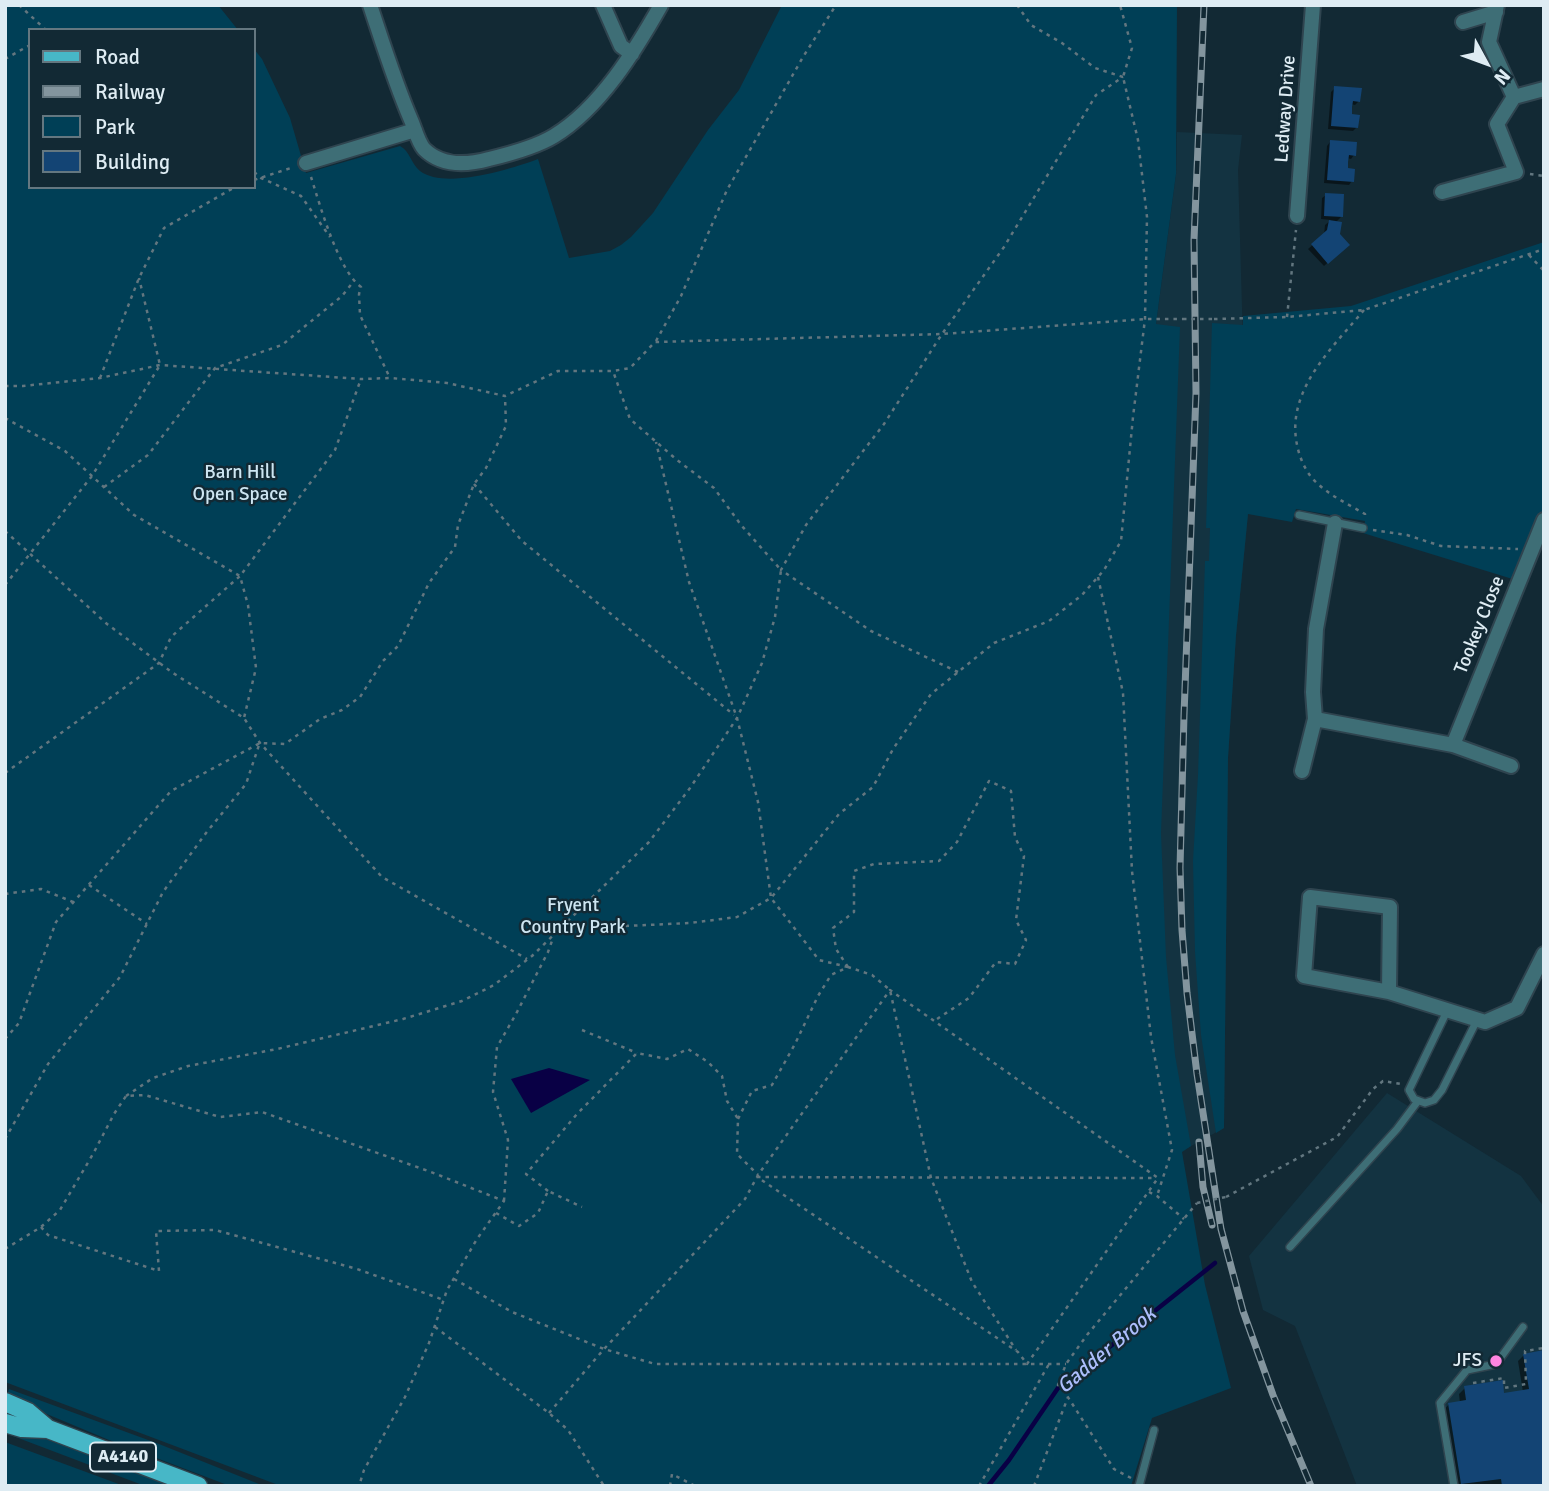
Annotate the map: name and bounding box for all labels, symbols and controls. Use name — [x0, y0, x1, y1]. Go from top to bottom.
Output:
legend — [28, 28, 256, 189]
north arrow — [1451, 28, 1521, 98]
text: Road — [95, 44, 140, 70]
street label: Ledway Drive — [1271, 55, 1301, 163]
text: N — [1488, 64, 1515, 90]
text: Railway — [95, 79, 165, 105]
text: Park — [95, 114, 135, 140]
text: Building — [95, 149, 170, 175]
park label: Barn Hill Open Space — [192, 462, 288, 506]
street label: Tookey Close — [1450, 573, 1510, 677]
park label: Fryent Country Park — [520, 895, 626, 939]
water label: Gadder Brook — [1052, 1302, 1162, 1400]
place label: JFS — [1453, 1350, 1482, 1372]
marker: JFS — [1488, 1353, 1504, 1369]
road number: A4140 — [90, 1442, 156, 1472]

